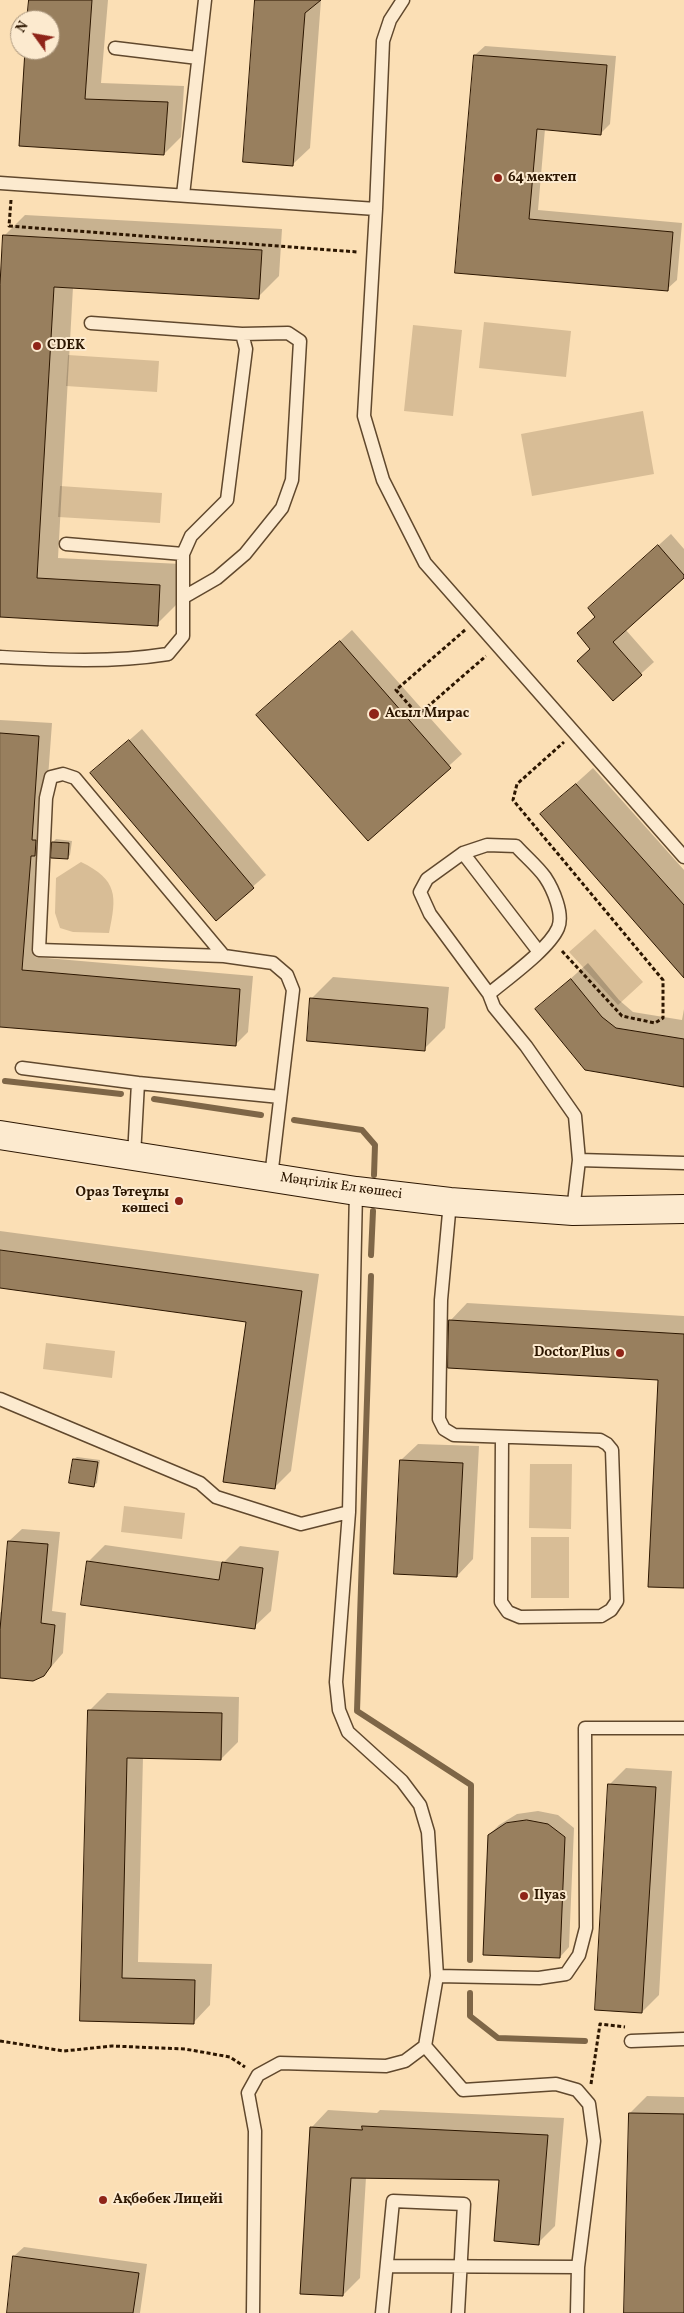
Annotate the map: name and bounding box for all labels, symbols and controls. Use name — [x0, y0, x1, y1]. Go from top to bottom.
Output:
north arrow — [10, 10, 60, 60]
text: N — [12, 18, 33, 37]
place label: 64 мектеп — [508, 170, 576, 186]
marker: 64 мектеп — [492, 172, 504, 184]
place label: CDEK — [47, 338, 85, 354]
marker: CDEK — [31, 340, 43, 352]
place label: Асыл Мирас — [385, 706, 469, 722]
marker: Асыл Мирас — [367, 707, 381, 721]
street label: Мәңгілік Ел көшесі — [279, 1170, 403, 1204]
place label: Ораз Тәтеұлы көшесі — [76, 1185, 169, 1218]
marker: Ораз Тәтеұлы көшесі — [173, 1195, 185, 1207]
place label: Doctor Plus — [534, 1345, 610, 1361]
marker: Doctor Plus — [614, 1347, 626, 1359]
place label: Ilyas — [534, 1888, 566, 1904]
marker: Ilyas — [518, 1890, 530, 1902]
place label: Ақбөбек Лицейі — [113, 2192, 223, 2208]
marker: Ақбөбек Лицейі — [97, 2194, 109, 2206]

